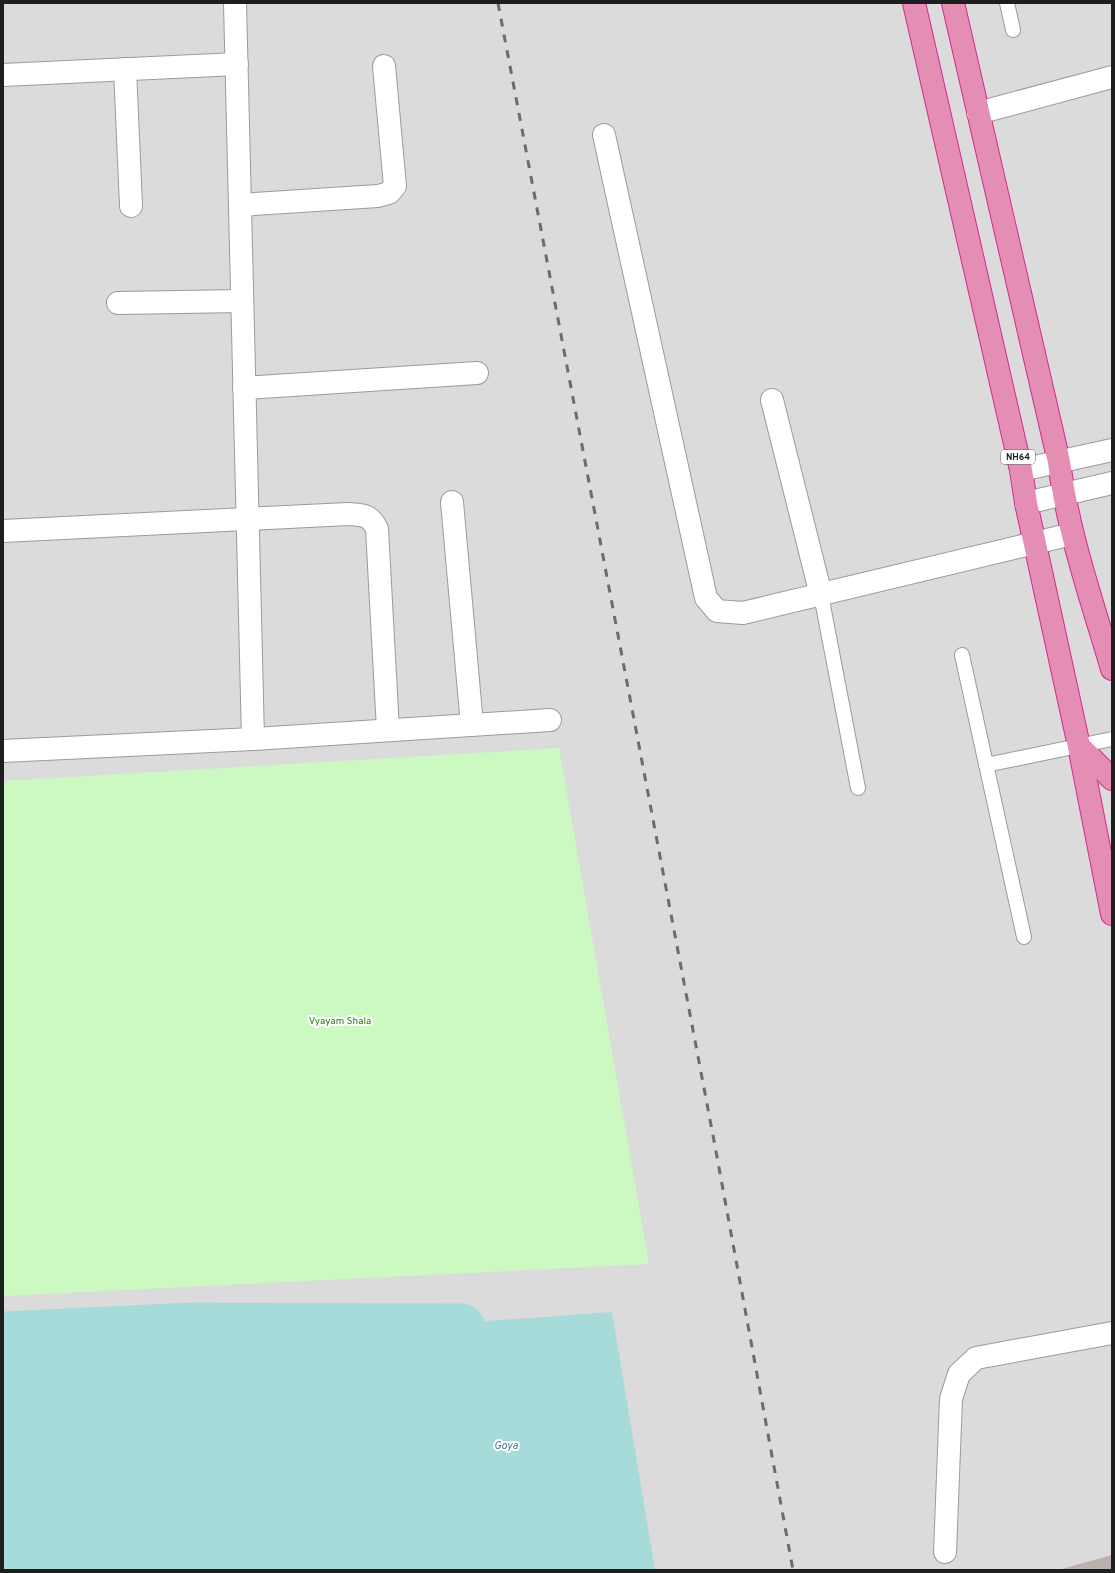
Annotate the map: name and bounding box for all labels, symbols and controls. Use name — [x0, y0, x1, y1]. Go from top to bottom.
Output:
road number: NH64 — [1001, 450, 1035, 464]
park label: Vyayam Shala — [309, 1015, 371, 1028]
water label: Goya — [494, 1439, 518, 1453]

